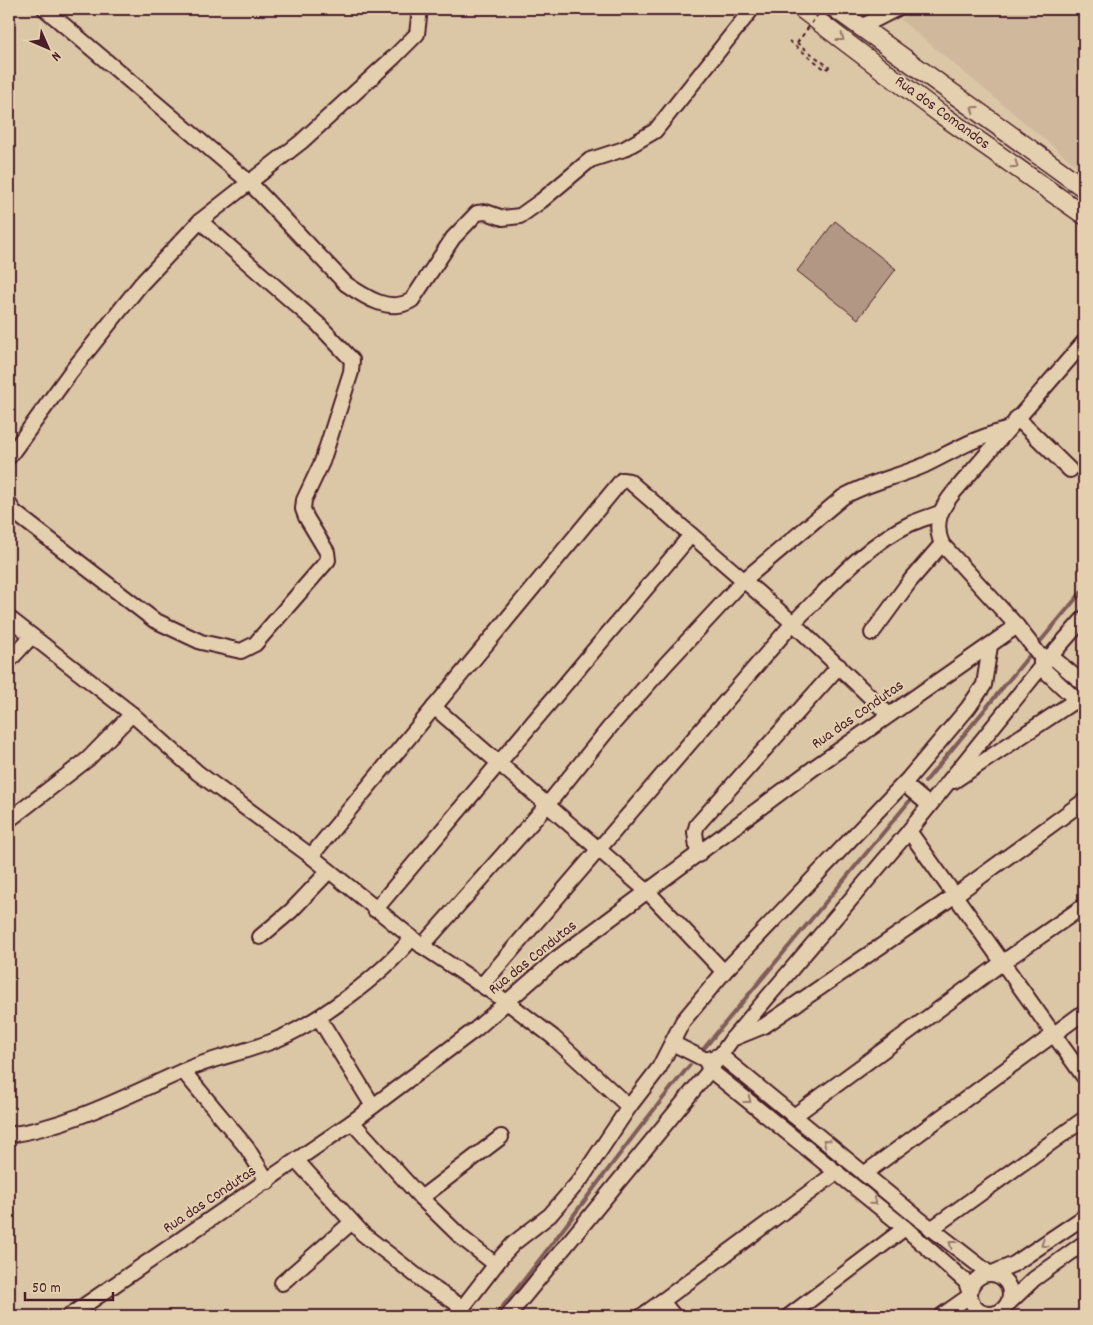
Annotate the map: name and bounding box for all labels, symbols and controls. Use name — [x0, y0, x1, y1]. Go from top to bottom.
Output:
north arrow — [22, 22, 72, 72]
one-way arrow — [835, 33, 844, 41]
text: N — [46, 46, 65, 65]
street label: Rua dos Comandos — [889, 70, 995, 156]
one-way arrow — [970, 105, 979, 115]
one-way arrow — [1009, 159, 1018, 168]
street label: Rua das Condutas — [807, 674, 909, 755]
street label: Rua das Condutas — [484, 915, 582, 1001]
one-way arrow — [742, 1095, 751, 1103]
one-way arrow — [822, 1138, 831, 1147]
street label: Rua das Condutas — [159, 1160, 262, 1240]
one-way arrow — [868, 1197, 877, 1205]
one-way arrow — [1040, 1238, 1049, 1248]
one-way arrow — [948, 1241, 957, 1250]
scale bar — [25, 1270, 112, 1302]
text: 50 m — [32, 1278, 61, 1300]

